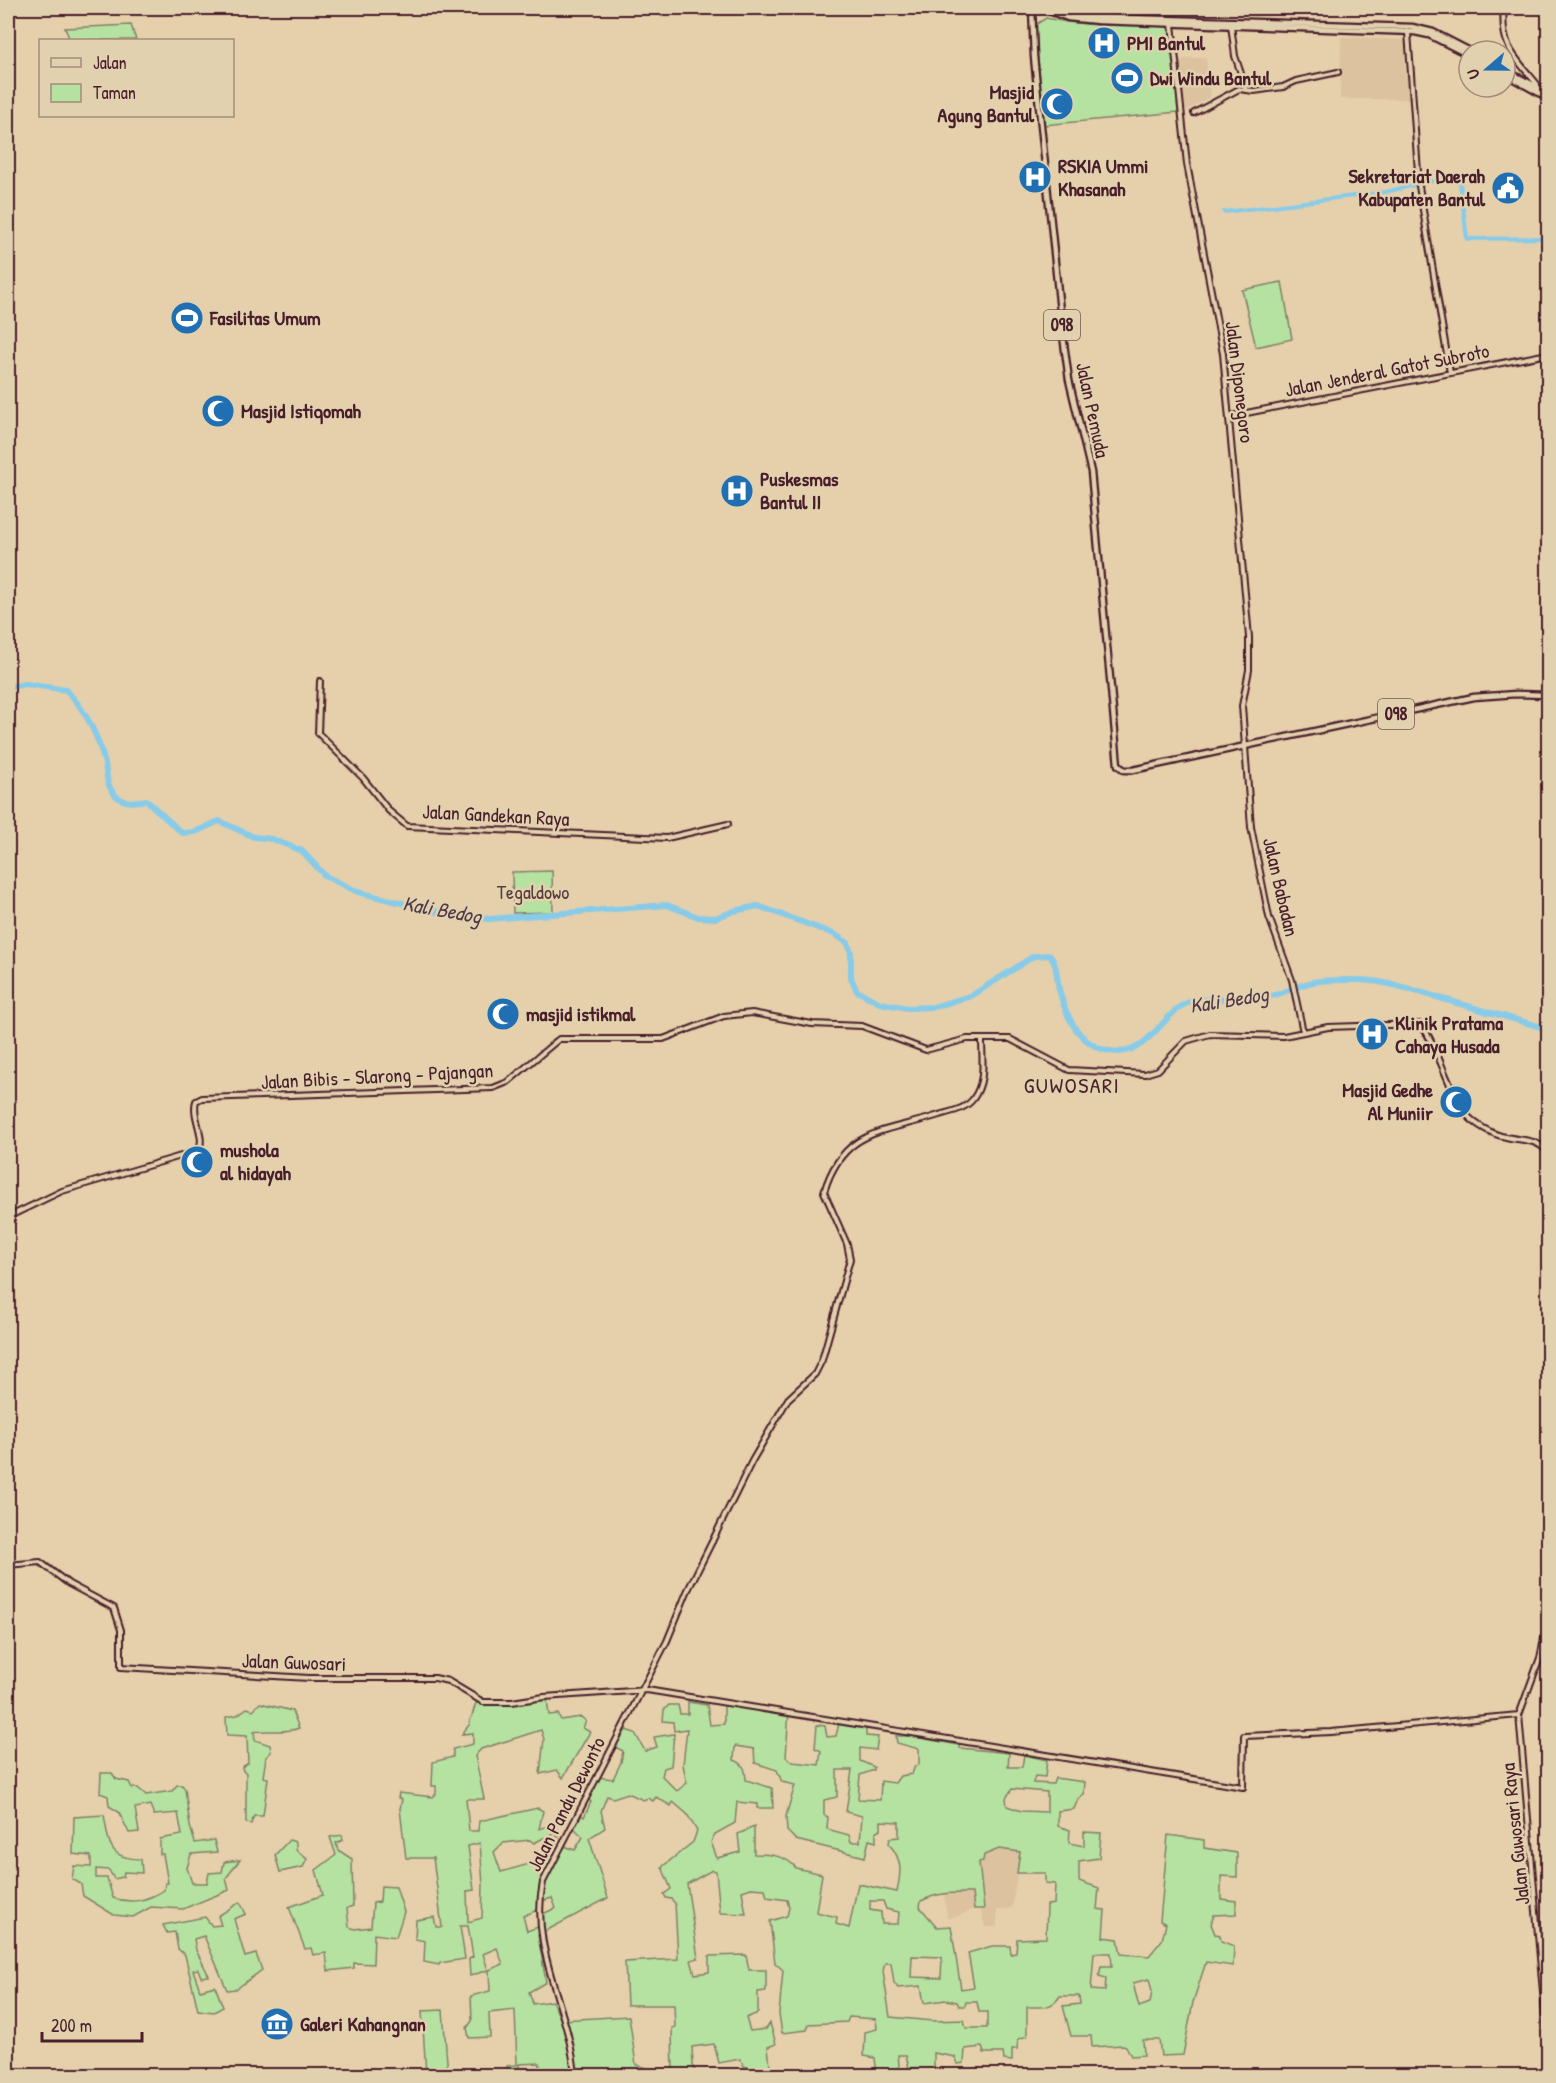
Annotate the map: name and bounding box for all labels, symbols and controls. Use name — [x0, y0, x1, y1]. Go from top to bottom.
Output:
hospital icon: PMI Bantul — [1086, 25, 1122, 61]
place label: PMI Bantul — [1127, 29, 1206, 56]
legend — [39, 39, 234, 117]
north arrow — [1457, 39, 1517, 99]
text: Jalan — [93, 50, 127, 75]
sports icon: Dwi Windu Bantul — [1109, 60, 1145, 96]
place label: Dwi Windu Bantul — [1150, 64, 1272, 91]
text: U — [1461, 66, 1485, 82]
place label: Masjid Agung Bantul — [938, 78, 1035, 129]
text: Taman — [93, 80, 136, 105]
mosque icon: Masjid Agung Bantul — [1039, 86, 1075, 122]
place label: RSKIA Ummi Khasanah — [1058, 152, 1148, 202]
hospital icon: RSKIA Ummi Khasanah — [1017, 159, 1053, 195]
place label: Sekretariat Daerah Kabupaten Bantul — [1348, 162, 1486, 213]
public building icon: Sekretariat Daerah Kabupaten Bantul — [1490, 170, 1526, 206]
sports icon: Fasilitas Umum — [169, 300, 205, 336]
place label: Fasilitas Umum — [209, 304, 321, 331]
road number: 098 — [1044, 310, 1080, 340]
street label: Jalan Diponegoro — [1220, 320, 1261, 444]
street label: Jalan Jenderal Gatot Subroto — [1282, 336, 1491, 403]
street label: Jalan Pemuda — [1070, 360, 1117, 460]
mosque icon: Masjid Istiqomah — [200, 393, 236, 429]
place label: Masjid Istiqomah — [241, 397, 362, 425]
place label: Puskesmas Bantul II — [760, 465, 839, 515]
hospital icon: Puskesmas Bantul II — [719, 473, 755, 509]
road number: 098 — [1378, 699, 1414, 729]
street label: Jalan Gandekan Raya — [422, 797, 570, 832]
street label: Jalan Babadan — [1257, 835, 1306, 939]
park label: Tegaldowo — [497, 878, 569, 905]
water label: Kali Bedog — [400, 888, 485, 931]
water label: Kali Bedog — [1187, 979, 1272, 1020]
mosque icon: masjid istikmal — [485, 996, 521, 1032]
place label: masjid istikmal — [526, 1000, 636, 1027]
place label: Klinik Pratama Cahaya Husada — [1395, 1009, 1503, 1060]
hospital icon: Klinik Pratama Cahaya Husada — [1354, 1016, 1390, 1052]
street label: Jalan Bibis - Slarong - Pajangan — [260, 1056, 494, 1095]
district label: GUWOSARI — [1024, 1070, 1120, 1100]
place label: Masjid Gedhe Al Muniir — [1342, 1076, 1433, 1126]
mosque icon: Masjid Gedhe Al Muniir — [1438, 1084, 1474, 1120]
place label: mushola al hidayah — [220, 1136, 292, 1187]
mosque icon: mushola al hidayah — [179, 1144, 215, 1180]
street label: Jalan Guwosari — [241, 1646, 347, 1677]
street label: Jalan Pandu Dewonto — [520, 1732, 611, 1876]
street label: Jalan Guwosari Raya — [1494, 1762, 1535, 1906]
scale bar — [42, 2005, 142, 2043]
museum icon: Galeri Kahangnan — [259, 2006, 295, 2042]
place label: Galeri Kahangnan — [300, 2010, 426, 2038]
text: 200 m — [51, 2013, 92, 2038]

